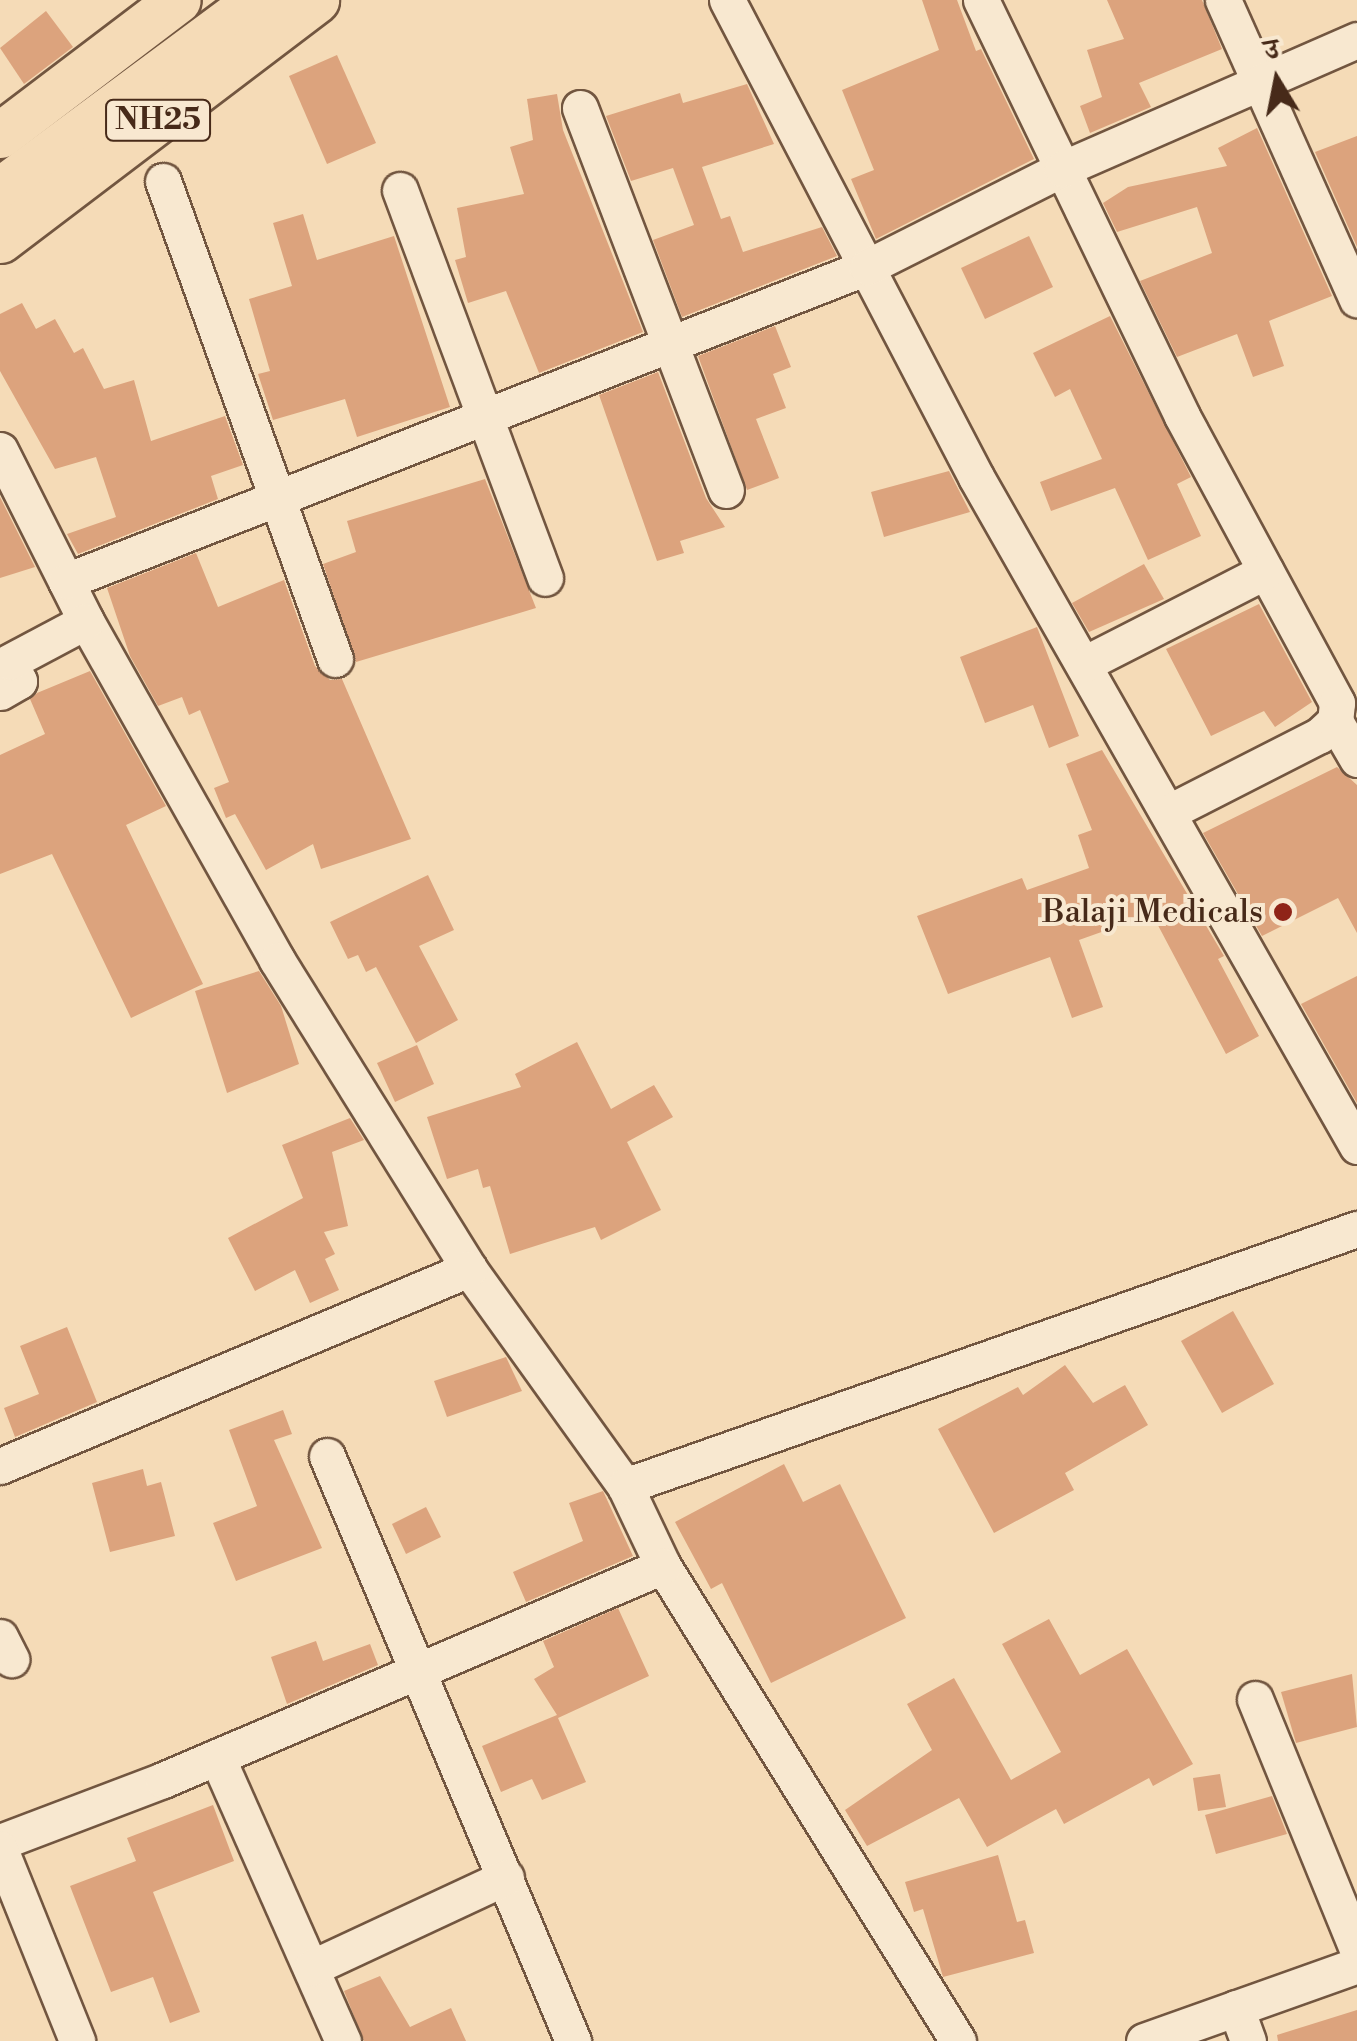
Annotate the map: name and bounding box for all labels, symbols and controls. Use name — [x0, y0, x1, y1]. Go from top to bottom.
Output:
north arrow — [1227, 30, 1327, 130]
text: उ — [1262, 31, 1282, 68]
road number: NH25 — [103, 95, 213, 145]
place label: Balaji Medicals — [1042, 893, 1263, 931]
marker: Balaji Medicals — [1272, 901, 1294, 923]

